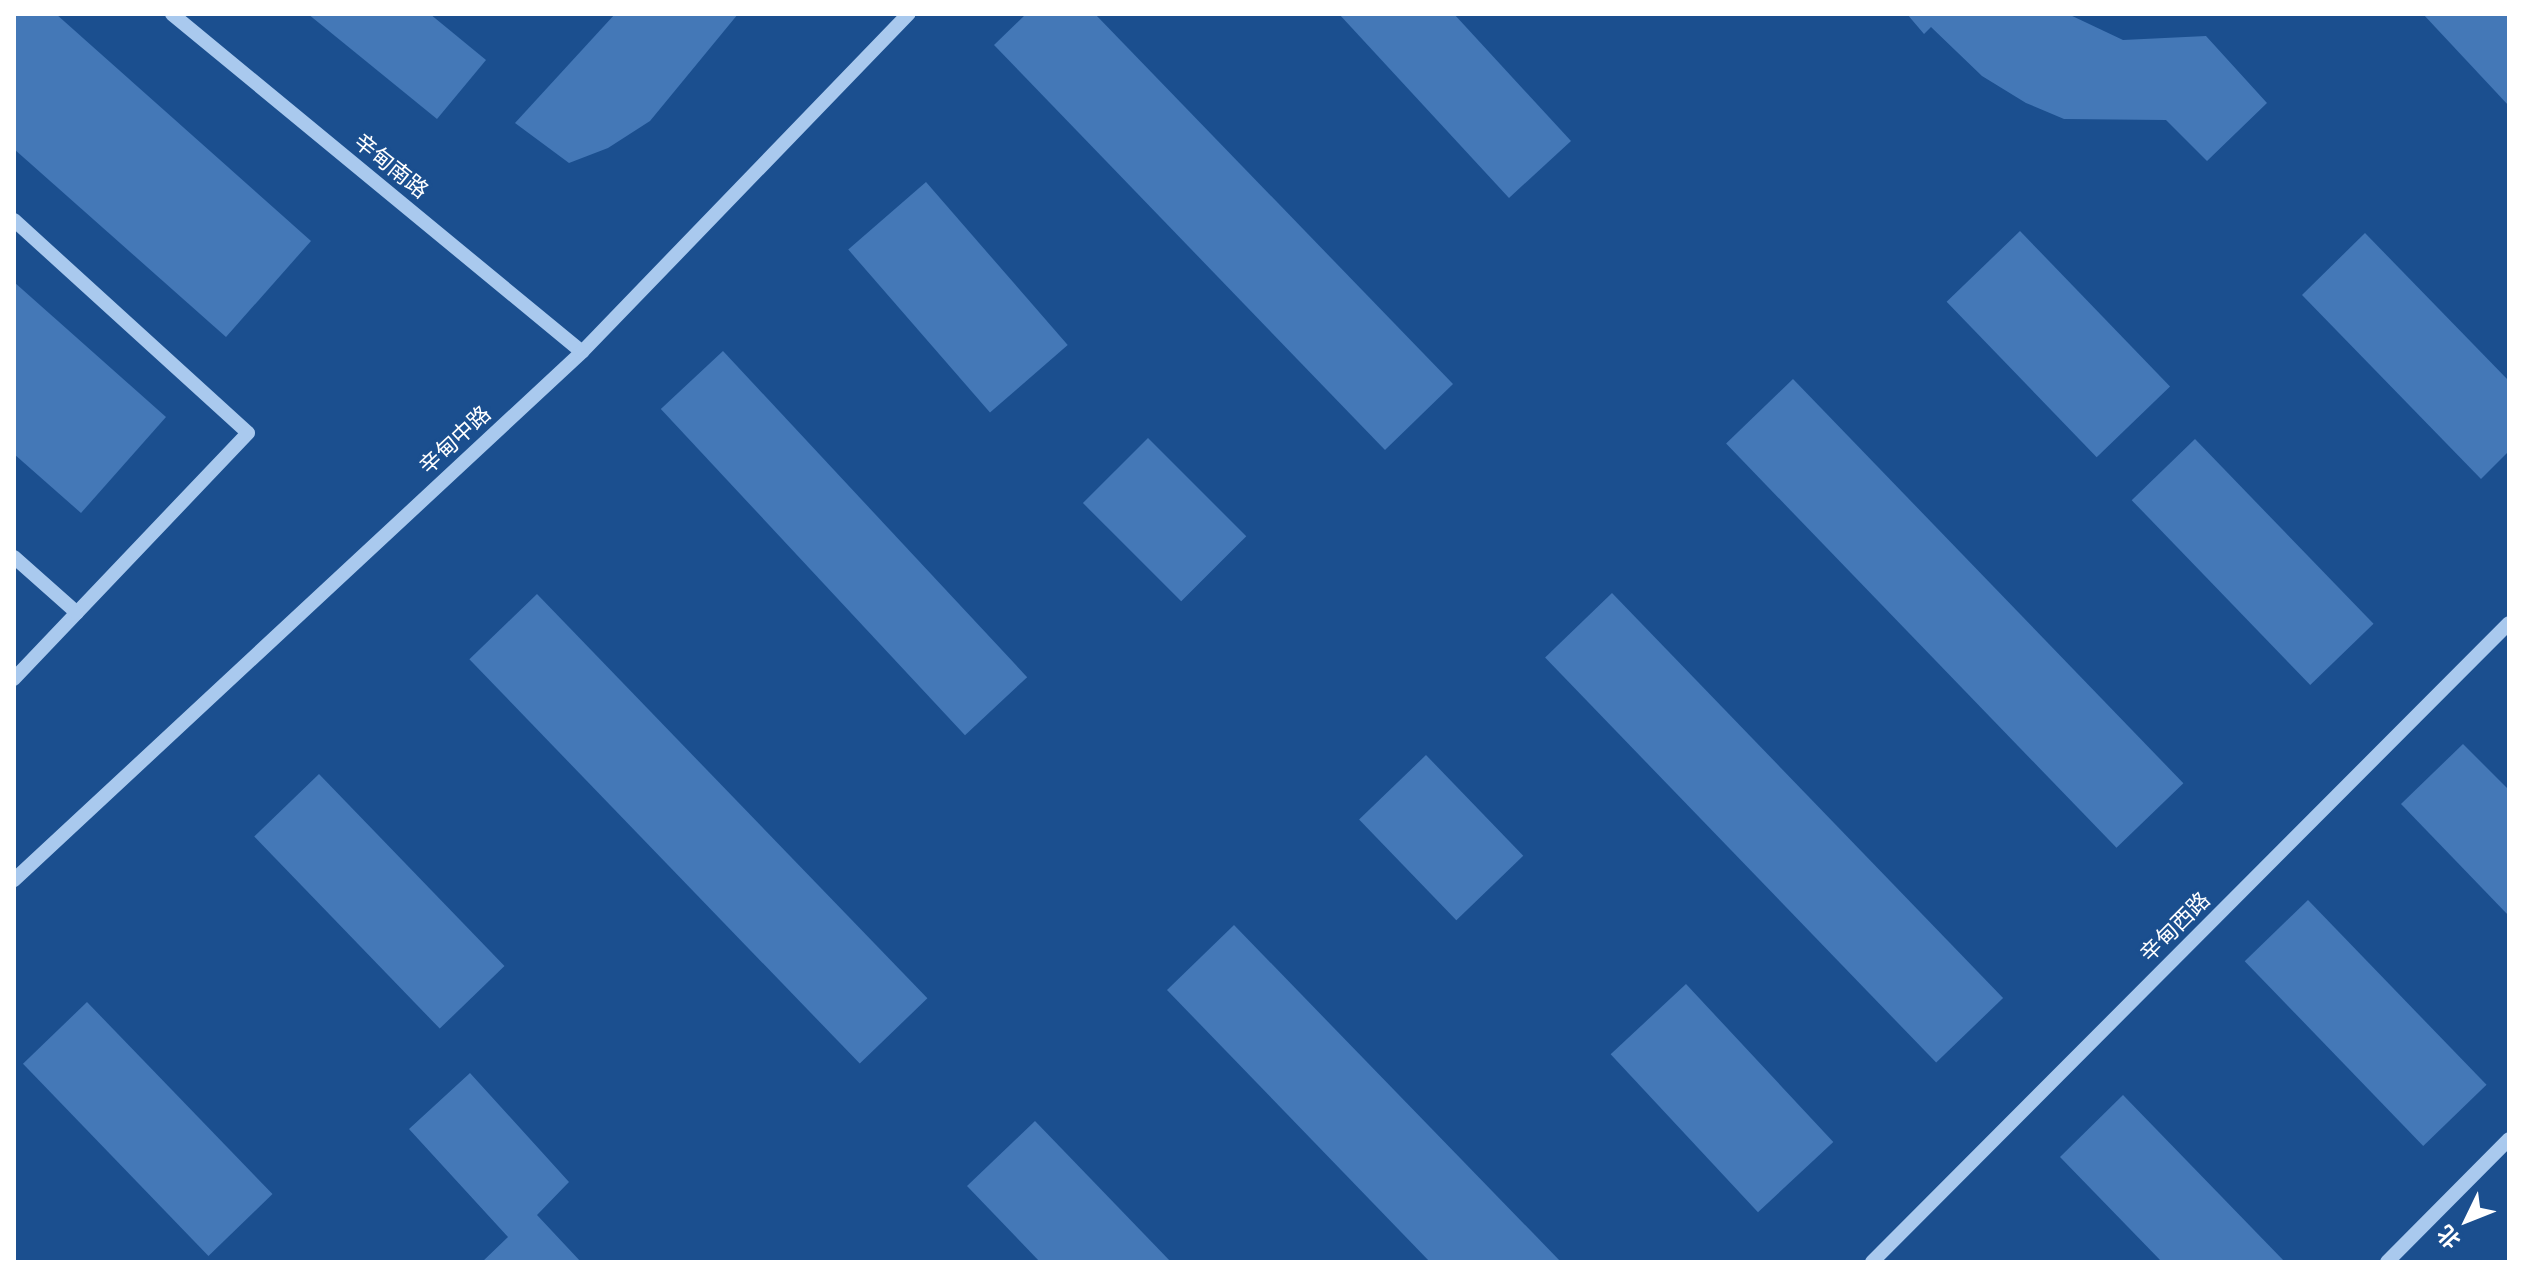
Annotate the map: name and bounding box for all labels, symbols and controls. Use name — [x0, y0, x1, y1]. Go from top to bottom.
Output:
street label: 辛甸南路 — [348, 128, 434, 204]
street label: 辛甸中路 — [414, 400, 496, 480]
street label: 辛甸西路 — [2135, 887, 2215, 967]
north arrow — [2427, 1180, 2507, 1260]
text: 北 — [2432, 1220, 2466, 1253]

